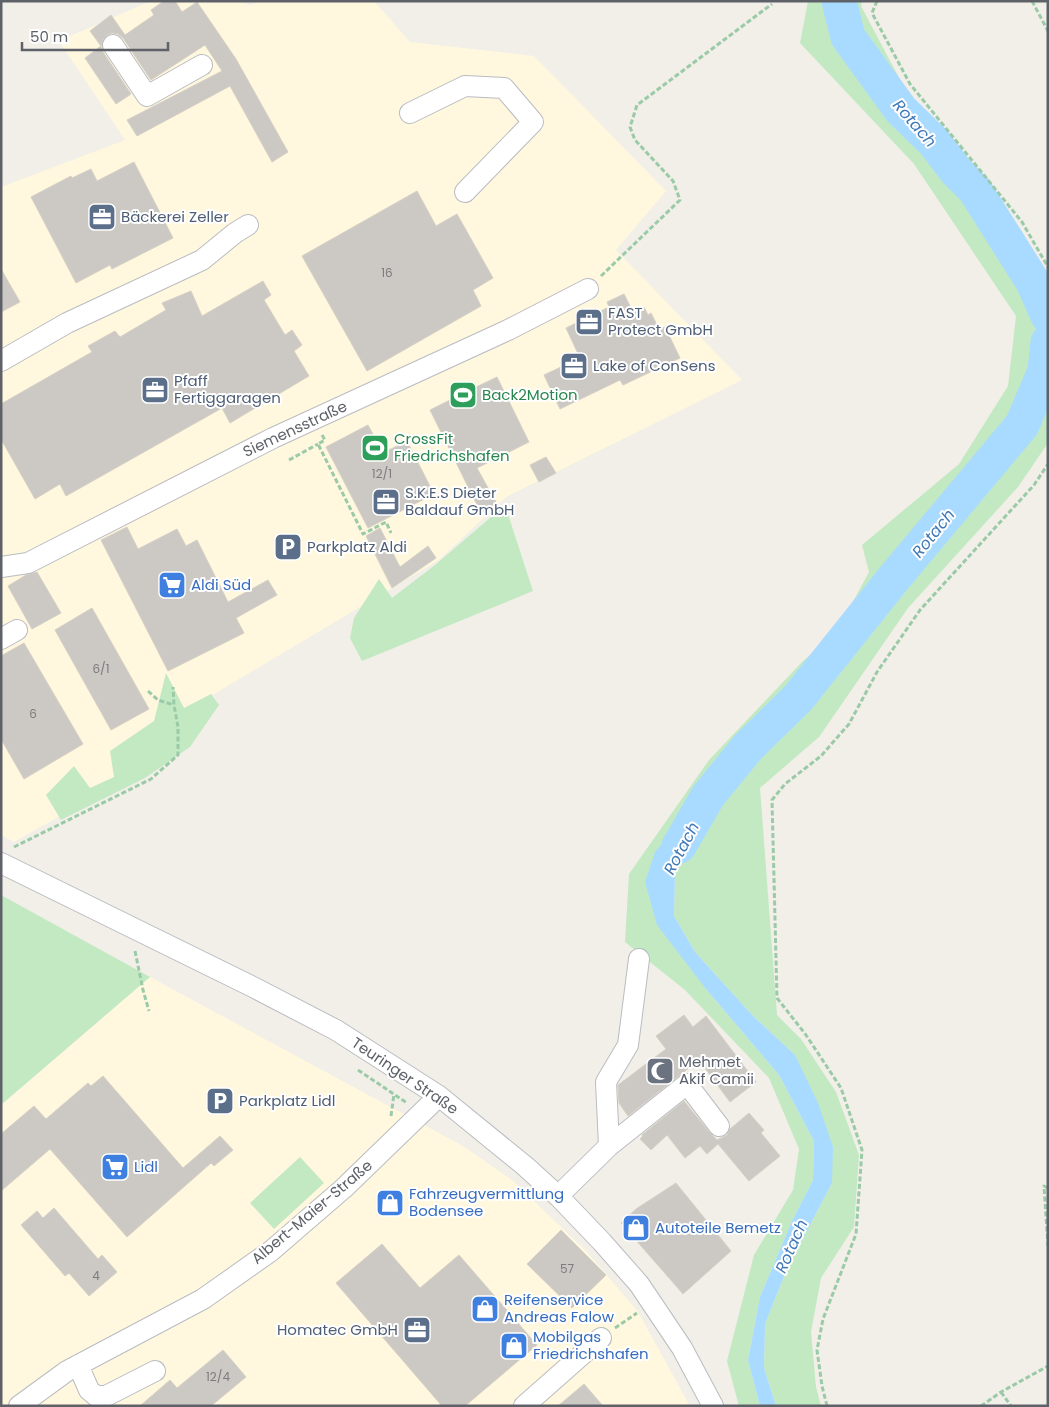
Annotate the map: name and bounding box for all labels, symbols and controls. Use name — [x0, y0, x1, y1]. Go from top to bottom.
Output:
scale bar — [22, 20, 169, 52]
text: 50 m — [30, 26, 68, 47]
water label: Rotach — [887, 94, 942, 152]
office icon: Bäckerei Zeller — [87, 202, 117, 232]
place label: Bäckerei Zeller — [121, 206, 229, 227]
house number: 16 — [381, 264, 393, 281]
place label: FAST Protect GmbH — [608, 302, 713, 340]
office icon: FAST Protect GmbH — [574, 307, 604, 337]
office icon: Lake of ConSens — [559, 351, 589, 381]
place label: Lake of ConSens — [593, 355, 716, 376]
place label: Pfaff Fertiggaragen — [174, 370, 281, 408]
office icon: Pfaff Fertiggaragen — [140, 375, 170, 405]
sports icon: Back2Motion — [448, 380, 478, 410]
place label: Back2Motion — [482, 384, 578, 405]
street label: Siemensstraße — [239, 395, 350, 462]
place label: CrossFit Friedrichshafen — [394, 428, 510, 466]
sports icon: CrossFit Friedrichshafen — [360, 433, 390, 463]
house number: 12/1 — [372, 465, 392, 482]
place label: S.K.E.S Dieter Baldauf GmbH — [405, 482, 515, 520]
office icon: S.K.E.S Dieter Baldauf GmbH — [371, 487, 401, 517]
water label: Rotach — [907, 504, 960, 563]
parking icon: Parkplatz Aldi — [273, 532, 303, 562]
place label: Parkplatz Aldi — [307, 536, 407, 557]
supermarket icon: Aldi Süd — [157, 570, 187, 600]
place label: Aldi Süd — [191, 574, 251, 595]
house number: 6/1 — [92, 660, 110, 677]
house number: 6 — [29, 705, 37, 722]
water label: Rotach — [658, 818, 705, 879]
street label: Teuringer Straße — [348, 1032, 463, 1119]
place label: Mehmet Akif Camii — [679, 1051, 754, 1089]
mosque icon: Mehmet Akif Camii — [645, 1056, 675, 1086]
parking icon: Parkplatz Lidl — [205, 1086, 235, 1116]
place label: Parkplatz Lidl — [239, 1090, 335, 1111]
supermarket icon: Lidl — [100, 1152, 130, 1182]
street label: Albert-Maier-Straße — [247, 1155, 377, 1269]
place label: Lidl — [134, 1156, 158, 1177]
place label: Fahrzeugvermittlung Bodensee — [409, 1183, 564, 1221]
shop icon: Fahrzeugvermittlung Bodensee — [375, 1188, 405, 1218]
shop icon: Autoteile Bemetz — [621, 1213, 651, 1243]
water label: Rotach — [769, 1216, 813, 1277]
place label: Autoteile Bemetz — [655, 1217, 781, 1238]
house number: 57 — [560, 1260, 574, 1277]
house number: 4 — [92, 1267, 100, 1284]
place label: Reifenservice Andreas Falow — [504, 1289, 615, 1327]
shop icon: Reifenservice Andreas Falow — [470, 1294, 500, 1324]
office icon: Homatec GmbH — [402, 1315, 432, 1345]
place label: Homatec GmbH — [277, 1319, 398, 1340]
place label: Mobilgas Friedrichshafen — [533, 1326, 649, 1364]
shop icon: Mobilgas Friedrichshafen — [499, 1331, 529, 1361]
house number: 12/4 — [206, 1368, 230, 1385]

